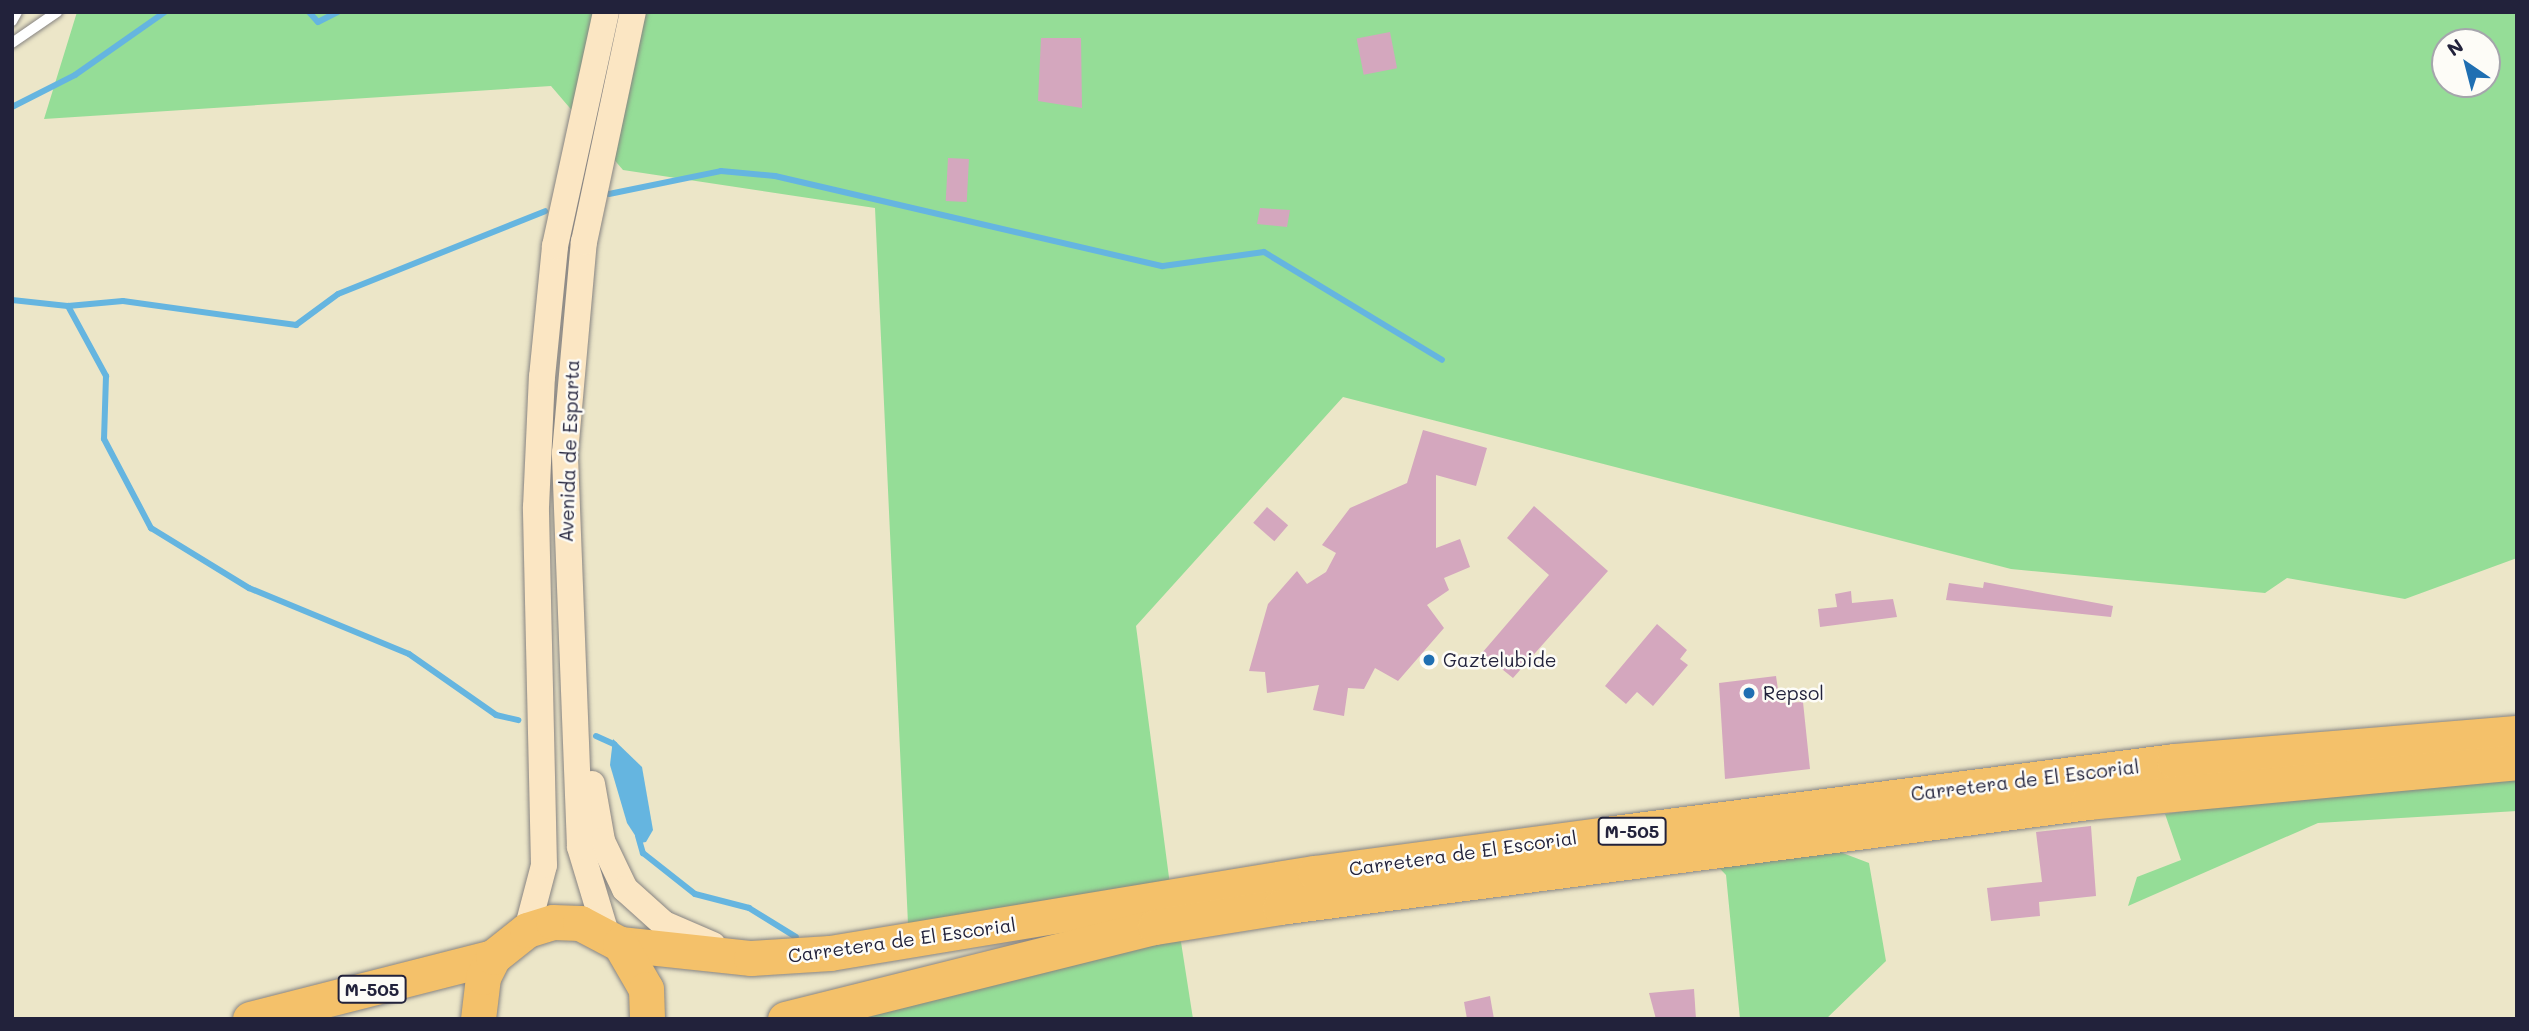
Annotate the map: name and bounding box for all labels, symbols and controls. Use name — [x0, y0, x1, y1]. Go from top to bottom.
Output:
north arrow — [2431, 28, 2501, 98]
text: N — [2442, 33, 2468, 61]
street label: Avenida de Esparta — [554, 359, 584, 543]
place label: Gaztelubide — [1443, 649, 1556, 671]
marker: Gaztelubide — [1421, 652, 1437, 668]
place label: Repsol — [1763, 682, 1824, 704]
marker: Repsol — [1741, 685, 1757, 701]
street label: Carretera de El Escorial — [1909, 755, 2141, 805]
road number: M-505 — [1597, 816, 1667, 846]
street label: Carretera de El Escorial — [1348, 826, 1578, 880]
street label: Carretera de El Escorial — [787, 913, 1017, 967]
road number: M-505 — [337, 974, 407, 1004]

